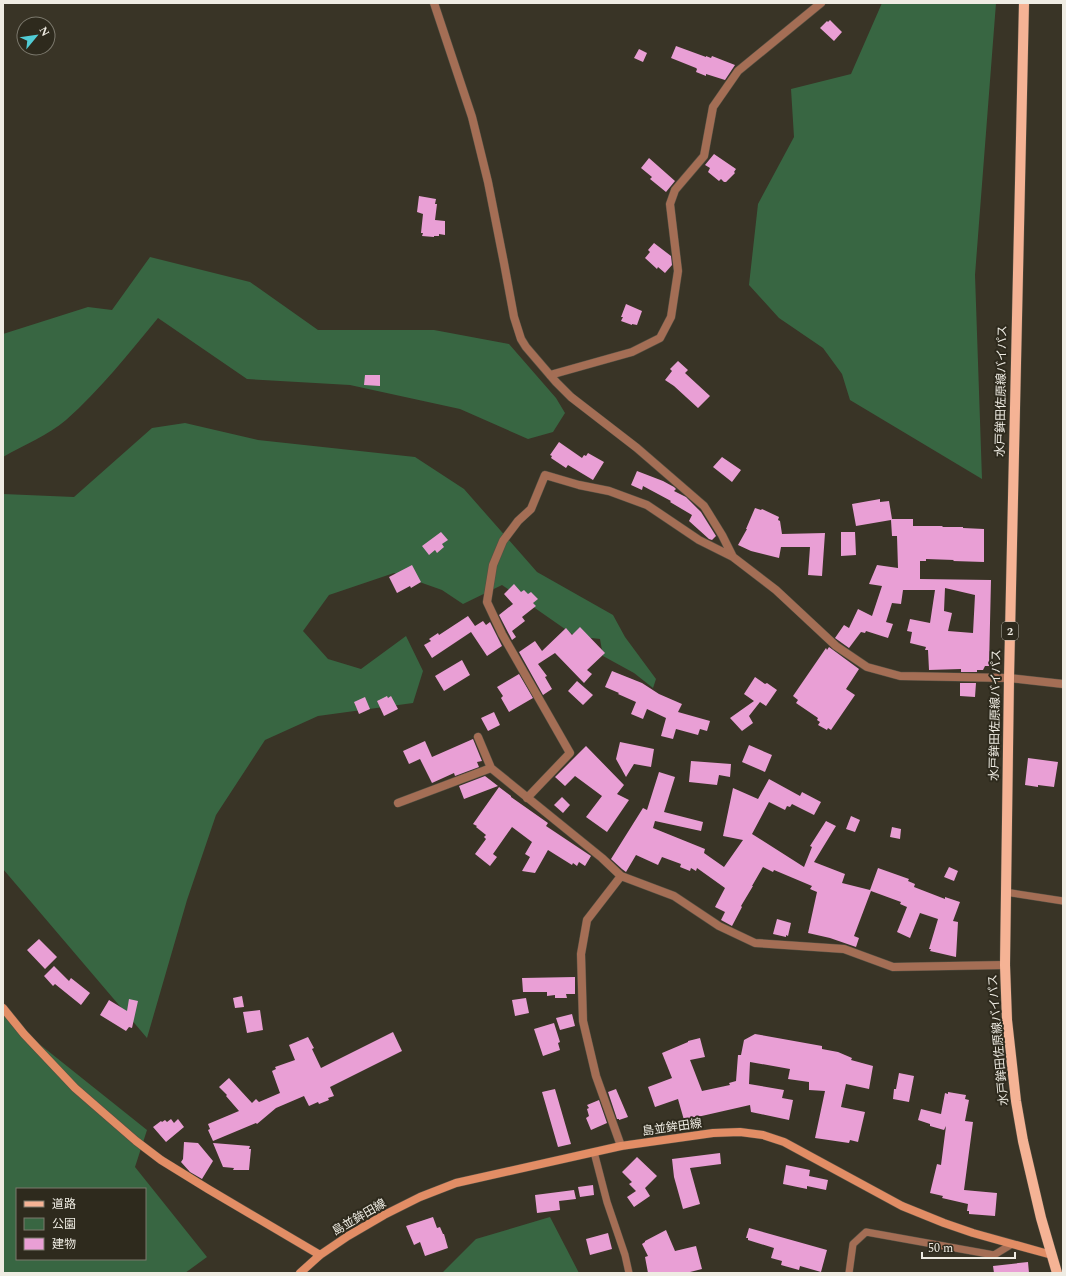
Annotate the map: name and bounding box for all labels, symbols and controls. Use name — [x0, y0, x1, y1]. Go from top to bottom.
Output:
north arrow — [16, 16, 56, 56]
text: N — [35, 23, 54, 39]
street label: 水戸鉾田佐原線バイパス — [991, 325, 1012, 457]
road number: 2 — [1002, 622, 1018, 640]
street label: 水戸鉾田佐原線バイパス — [985, 649, 1006, 781]
street label: 水戸鉾田佐原線バイパス — [983, 973, 1014, 1106]
street label: 島並鉾田線 — [641, 1114, 703, 1141]
legend — [16, 1188, 146, 1260]
street label: 島並鉾田線 — [329, 1194, 390, 1241]
text: 道路 — [52, 1195, 76, 1214]
text: 公園 — [52, 1215, 76, 1234]
scale bar — [922, 1234, 1015, 1260]
text: 建物 — [52, 1235, 76, 1254]
text: 50 m — [928, 1239, 953, 1258]

